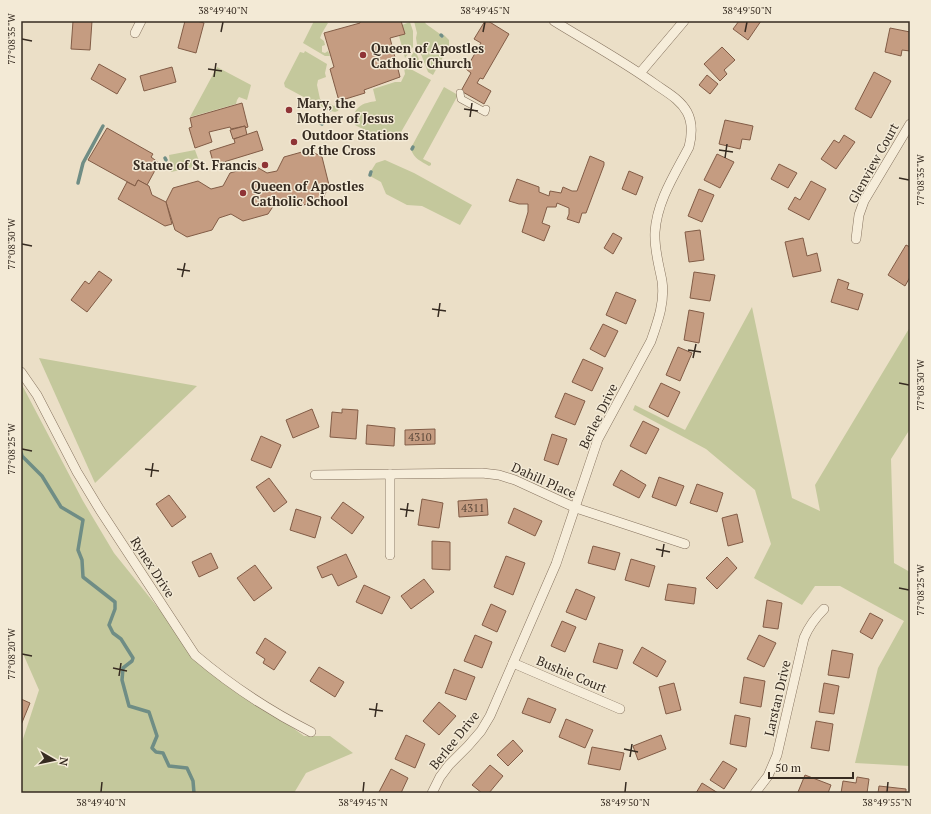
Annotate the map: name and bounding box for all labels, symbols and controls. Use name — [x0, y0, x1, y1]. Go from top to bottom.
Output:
text: 38°49'40"N — [198, 4, 248, 17]
text: 38°49'45"N — [460, 4, 510, 17]
text: 38°49'50"N — [722, 4, 772, 17]
text: 77°08'35"W — [5, 13, 18, 65]
place label: Queen of Apostles Catholic Church — [371, 39, 484, 72]
marker: Queen of Apostles Catholic Church — [358, 50, 368, 60]
place label: Mary, the Mother of Jesus — [297, 94, 394, 127]
marker: Mary, the Mother of Jesus — [284, 105, 294, 115]
street label: Glenview Court — [843, 119, 903, 206]
place label: Outdoor Stations of the Cross — [302, 126, 409, 159]
marker: Outdoor Stations of the Cross — [289, 137, 299, 147]
text: 77°08'35"W — [914, 154, 927, 206]
place label: Statue of St. Francis — [133, 156, 257, 174]
marker: Statue of St. Francis — [260, 160, 270, 170]
place label: Queen of Apostles Catholic School — [251, 177, 364, 210]
marker: Queen of Apostles Catholic School — [238, 188, 248, 198]
text: 77°08'30"W — [5, 218, 18, 270]
text: 77°08'30"W — [914, 359, 927, 411]
street label: Berlee Drive — [574, 380, 622, 452]
text: 77°08'25"W — [5, 423, 18, 475]
house number: 4310 — [408, 430, 432, 444]
street label: Dahill Place — [509, 458, 579, 502]
house number: 4311 — [461, 501, 485, 515]
street label: Rynex Drive — [127, 533, 179, 601]
text: 77°08'25"W — [914, 564, 927, 616]
text: 77°08'20"W — [5, 628, 18, 680]
street label: Bushie Court — [534, 651, 610, 697]
street label: Larstan Drive — [760, 658, 794, 738]
street label: Berlee Drive — [425, 707, 483, 773]
north arrow — [34, 740, 74, 780]
scale bar — [769, 754, 853, 780]
text: N — [56, 756, 71, 767]
text: 50 m — [775, 760, 802, 775]
text: 38°49'40"N — [76, 796, 126, 809]
text: 38°49'45"N — [338, 796, 388, 809]
text: 38°49'50"N — [600, 796, 650, 809]
text: 38°49'55"N — [862, 796, 912, 809]

